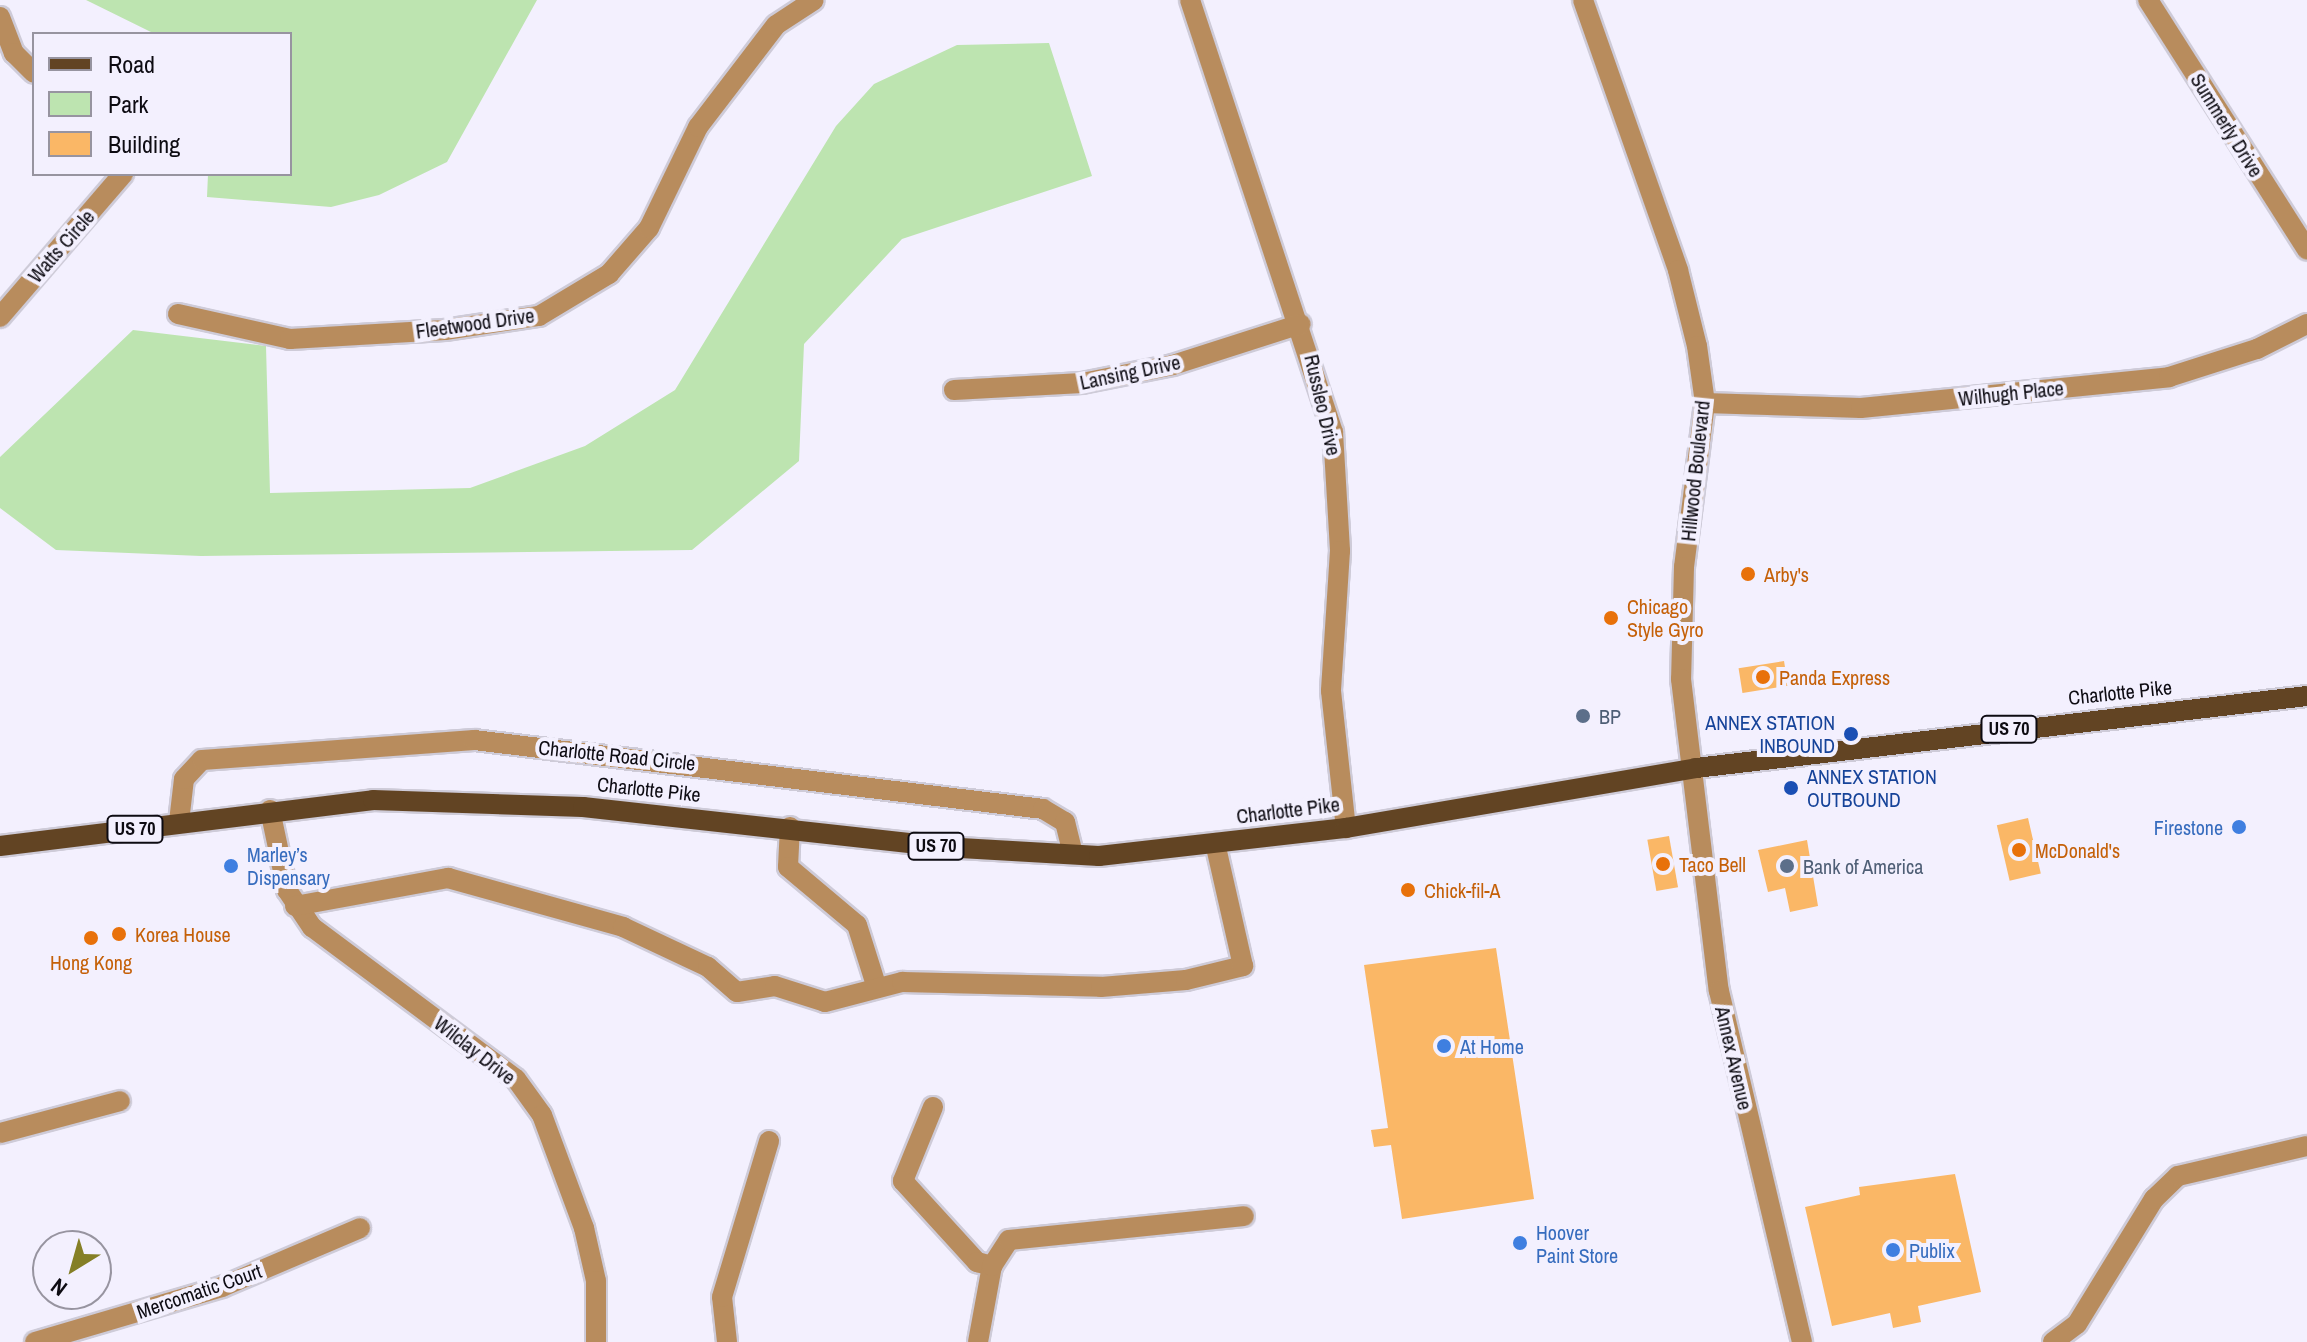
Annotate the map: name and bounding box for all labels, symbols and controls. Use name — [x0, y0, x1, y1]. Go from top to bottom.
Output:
legend — [32, 32, 292, 176]
text: Road — [108, 48, 155, 80]
street label: Summerly Drive — [2186, 69, 2268, 181]
text: Park — [108, 88, 148, 120]
text: Building — [108, 128, 180, 160]
street label: Watts Circle — [23, 205, 99, 287]
street label: Fleetwood Drive — [414, 303, 536, 343]
street label: Lansing Drive — [1078, 350, 1182, 394]
street label: Russleo Drive — [1300, 352, 1346, 458]
street label: Wilhugh Place — [1957, 376, 2065, 410]
street label: Hillwood Boulevard — [1676, 399, 1714, 543]
place label: Arby's — [1764, 562, 1809, 586]
marker: Arby's — [1739, 565, 1757, 583]
place label: Chicago Style Gyro — [1627, 594, 1704, 641]
marker: Chicago Style Gyro — [1602, 609, 1620, 627]
place label: Panda Express — [1779, 665, 1890, 689]
marker: Panda Express — [1754, 668, 1772, 686]
street label: Charlotte Pike — [2067, 675, 2173, 709]
place label: BP — [1599, 704, 1621, 728]
marker: BP — [1574, 707, 1592, 725]
place label: ANNEX STATION INBOUND — [1705, 710, 1835, 757]
road number: US 70 — [1979, 715, 2039, 743]
marker: ANNEX STATION INBOUND — [1842, 725, 1860, 743]
street label: Charlotte Road Circle — [537, 735, 697, 775]
place label: ANNEX STATION OUTBOUND — [1807, 764, 1937, 811]
street label: Charlotte Pike — [596, 772, 702, 806]
marker: ANNEX STATION OUTBOUND — [1782, 779, 1800, 797]
street label: Charlotte Pike — [1235, 792, 1341, 828]
road number: US 70 — [105, 815, 165, 843]
place label: Firestone — [2154, 815, 2223, 839]
marker: Firestone — [2230, 818, 2248, 836]
road number: US 70 — [906, 832, 966, 860]
place label: McDonald's — [2035, 838, 2120, 862]
marker: McDonald's — [2010, 841, 2028, 859]
place label: Marley’s Dispensary — [247, 842, 330, 889]
place label: Taco Bell — [1679, 852, 1746, 876]
place label: Bank of America — [1803, 854, 1924, 878]
marker: Taco Bell — [1654, 855, 1672, 873]
marker: Marley’s Dispensary — [222, 857, 240, 875]
marker: Bank of America — [1778, 857, 1796, 875]
place label: Chick-fil-A — [1424, 878, 1501, 902]
marker: Chick-fil-A — [1399, 881, 1417, 899]
place label: Korea House — [135, 922, 231, 946]
marker: Korea House — [110, 925, 128, 943]
marker: Hong Kong — [82, 929, 100, 947]
place label: Hong Kong — [50, 950, 132, 974]
street label: Annex Avenue — [1710, 1003, 1758, 1113]
street label: Wilclay Drive — [430, 1011, 520, 1089]
place label: At Home — [1460, 1034, 1524, 1058]
marker: At Home — [1435, 1037, 1453, 1055]
place label: Hoover Paint Store — [1536, 1220, 1618, 1267]
north arrow — [32, 1230, 112, 1310]
marker: Hoover Paint Store — [1511, 1234, 1529, 1252]
place label: Publix — [1909, 1238, 1955, 1262]
marker: Publix — [1884, 1241, 1902, 1259]
street label: Mercomatic Court — [133, 1258, 265, 1324]
text: N — [45, 1272, 73, 1303]

